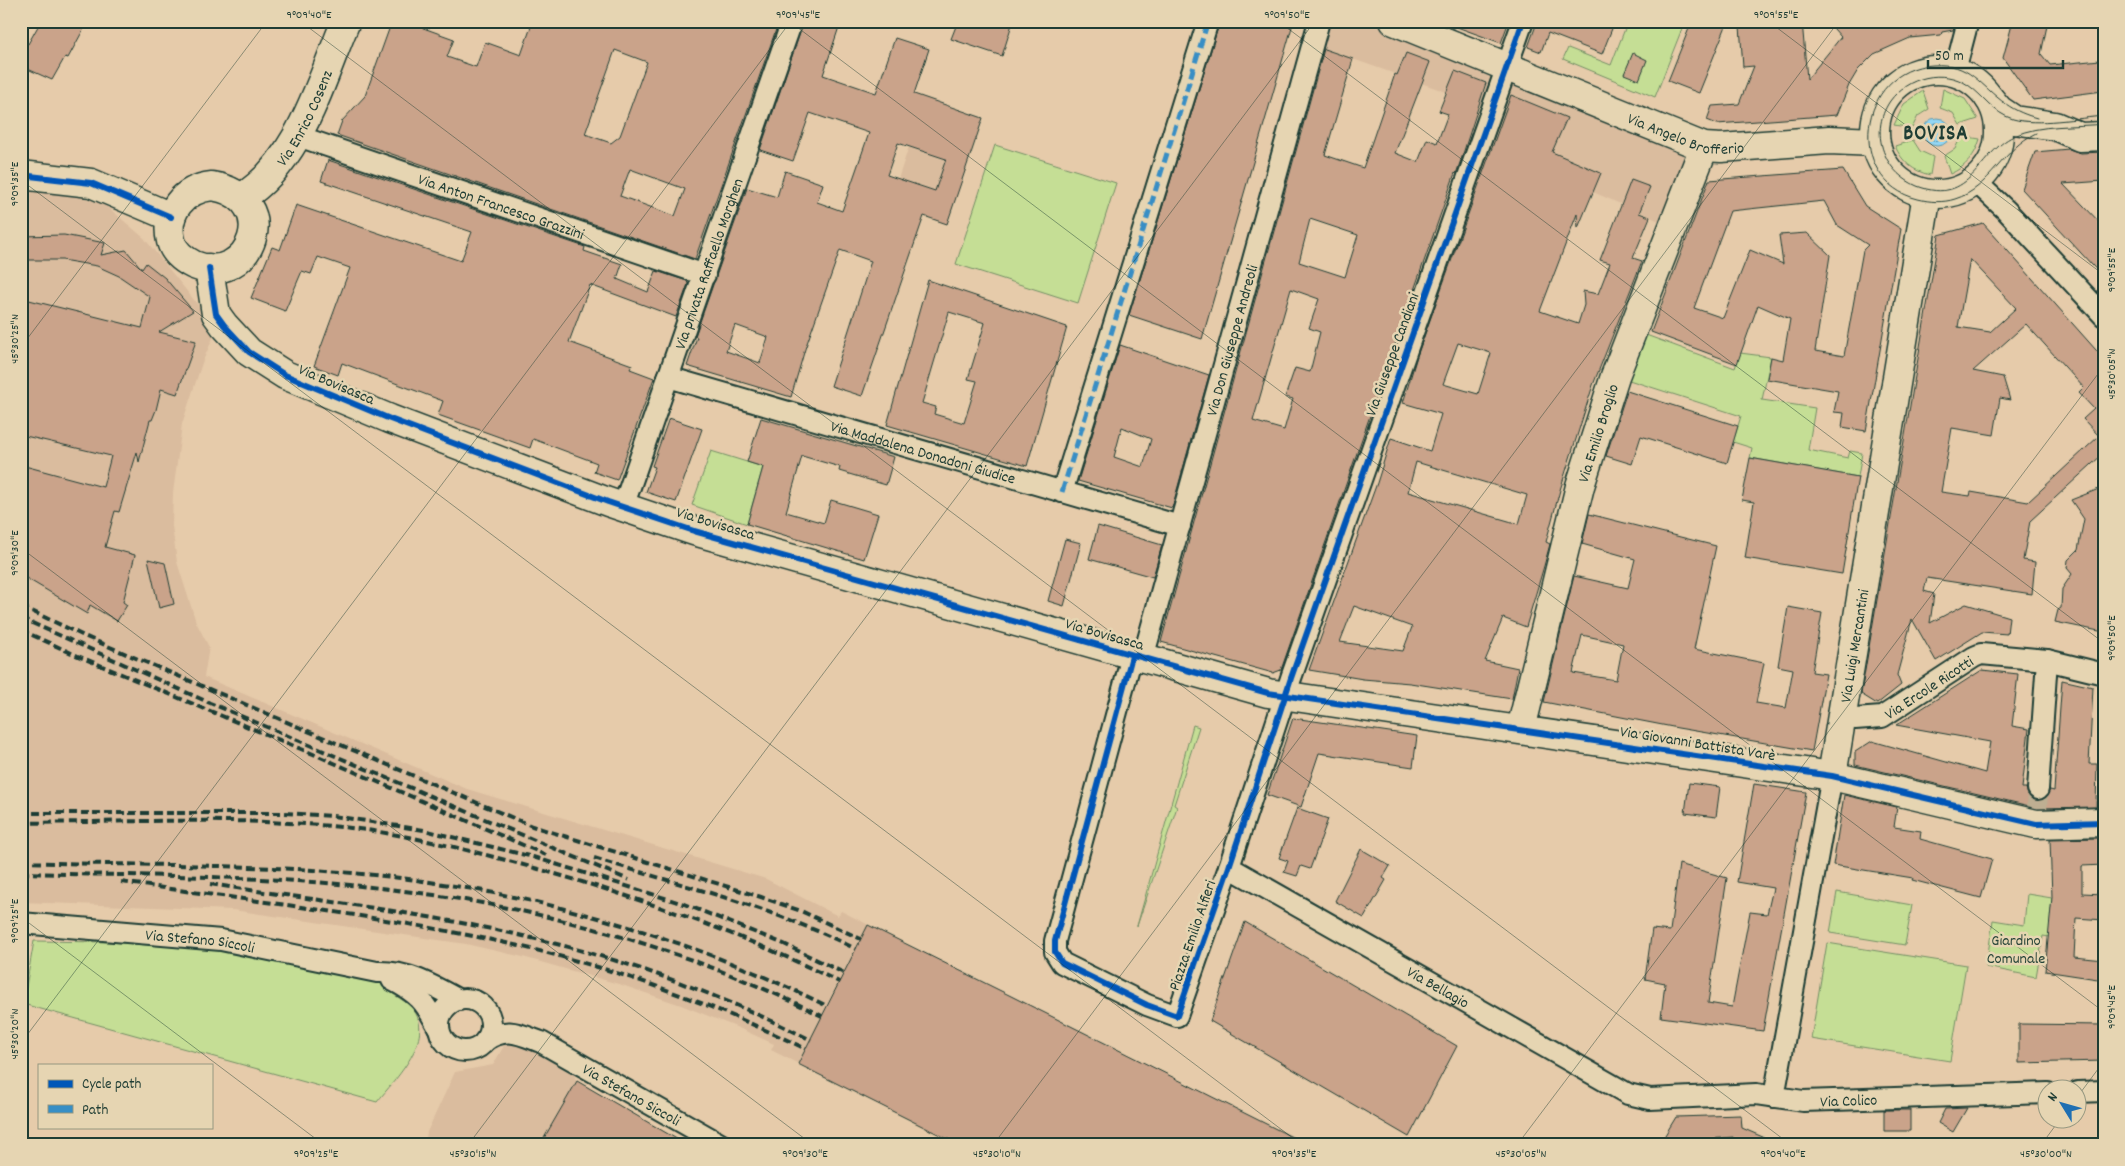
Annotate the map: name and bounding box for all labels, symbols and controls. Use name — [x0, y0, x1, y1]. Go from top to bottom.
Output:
text: 9°09'40"E — [287, 7, 332, 24]
text: 9°09'45"E — [776, 7, 821, 24]
text: 9°09'50"E — [1264, 7, 1310, 24]
text: 9°09'55"E — [1754, 7, 1799, 24]
scale bar — [1928, 38, 2062, 70]
text: 50 m — [1935, 46, 1964, 68]
street label: Via Enrico Cosenz — [272, 67, 340, 172]
street label: Via Angelo Brofferio — [1623, 108, 1745, 162]
district label: BOVISA — [1903, 120, 1969, 150]
text: 9°09'35"E — [7, 161, 24, 206]
street label: Via Anton Francesco Grazzini — [414, 169, 587, 247]
street label: Via privata Raffaello Morghen — [670, 175, 750, 353]
text: 9°09'55"E — [2104, 247, 2121, 292]
street label: Via Don Giuseppe Andreoli — [1201, 262, 1265, 419]
street label: Via Giuseppe Candiani — [1360, 290, 1426, 420]
text: 45°30'25"N — [7, 314, 24, 364]
text: 45°30'05"N — [2104, 348, 2121, 399]
street label: Via Bovisasca — [294, 359, 378, 412]
street label: Via Emilio Broglio — [1573, 381, 1626, 486]
street label: Via Maddalena Donadoni Giudice — [828, 416, 1018, 492]
street label: Via Bovisasca — [673, 502, 758, 547]
text: 9°09'30"E — [7, 530, 24, 576]
street label: Via Luigi Mercantini — [1835, 588, 1876, 705]
street label: Via Bovisasca — [1062, 613, 1147, 658]
text: 9°09'50"E — [2104, 615, 2121, 661]
street label: Via Ercole Ricotti — [1881, 651, 1979, 726]
street label: Via Giovanni Battista Varè — [1618, 721, 1777, 768]
street label: Piazza Emilio Alfieri — [1164, 877, 1223, 994]
text: 9°09'25"E — [7, 898, 24, 943]
street label: Via Stefano Siccoli — [144, 925, 256, 961]
park label: Giardino Comunale — [1987, 930, 2045, 971]
street label: Via Bellagio — [1402, 961, 1473, 1015]
text: 9°09'45"E — [2104, 984, 2121, 1029]
text: 45°30'20"N — [7, 1009, 24, 1059]
street label: Via Stefano Siccoli — [577, 1059, 684, 1133]
legend — [38, 1064, 212, 1128]
text: Cycle path — [82, 1074, 142, 1096]
north arrow — [2038, 1078, 2088, 1128]
text: N — [2043, 1089, 2063, 1106]
street label: Via Colico — [1820, 1090, 1878, 1114]
text: Path — [82, 1100, 108, 1122]
text: 9°09'25"E — [294, 1146, 339, 1163]
text: 45°30'15"N — [449, 1146, 497, 1163]
text: 9°09'30"E — [782, 1146, 828, 1163]
text: 45°30'10"N — [973, 1146, 1021, 1163]
text: 9°09'35"E — [1272, 1146, 1317, 1163]
text: 45°30'05"N — [1496, 1146, 1547, 1163]
text: 9°09'40"E — [1761, 1146, 1806, 1163]
text: 45°30'00"N — [2020, 1146, 2072, 1163]

